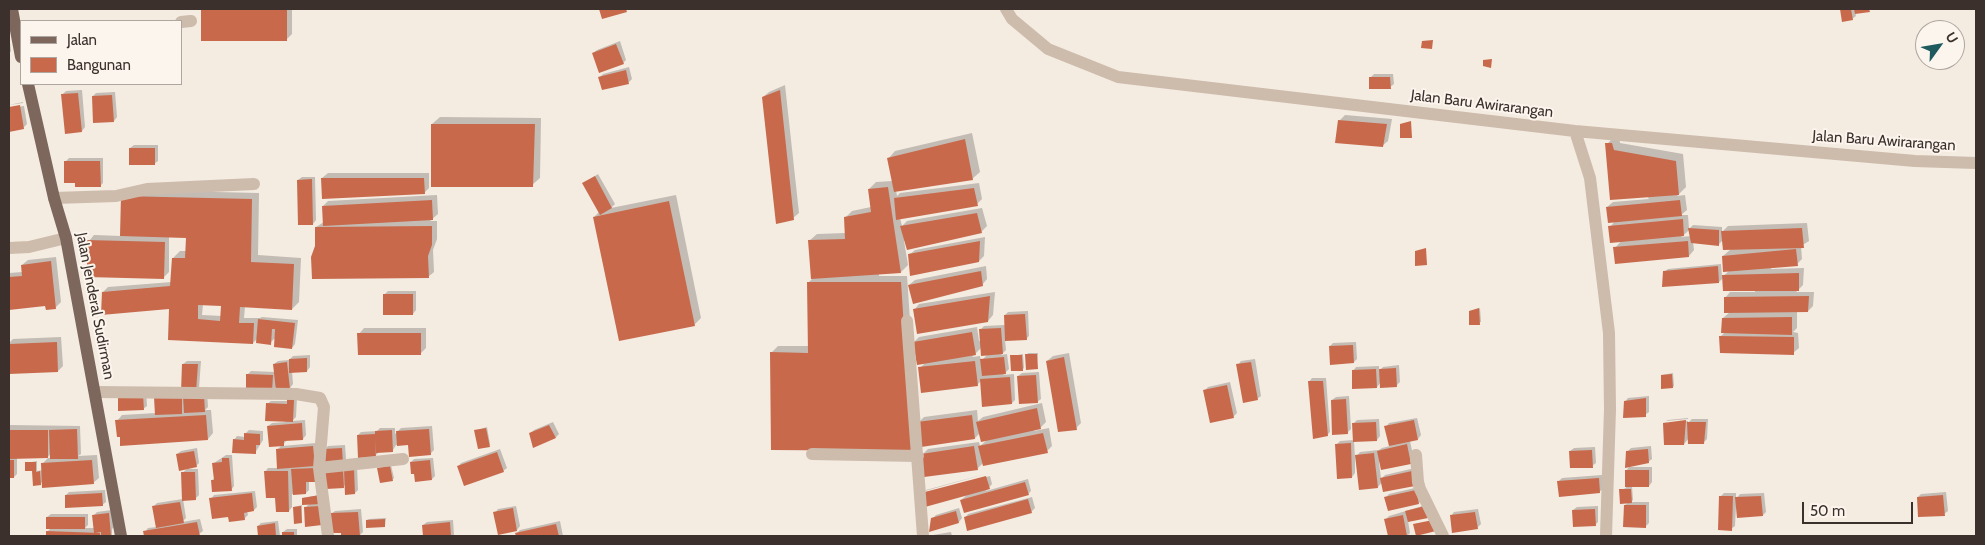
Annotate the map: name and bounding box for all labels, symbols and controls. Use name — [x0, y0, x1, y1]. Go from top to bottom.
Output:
legend — [20, 20, 182, 85]
north arrow — [1915, 20, 1965, 70]
text: U — [1942, 29, 1962, 47]
text: Jalan — [67, 31, 97, 49]
text: Bangunan — [67, 56, 131, 74]
street label: Jalan Baru Awirarangan — [1410, 86, 1554, 122]
street label: Jalan Baru Awirarangan — [1812, 127, 1956, 155]
street label: Jalan Jenderal Sudirman — [72, 231, 118, 381]
scale bar — [1805, 492, 1916, 524]
text: 50 m — [1810, 502, 1845, 520]

